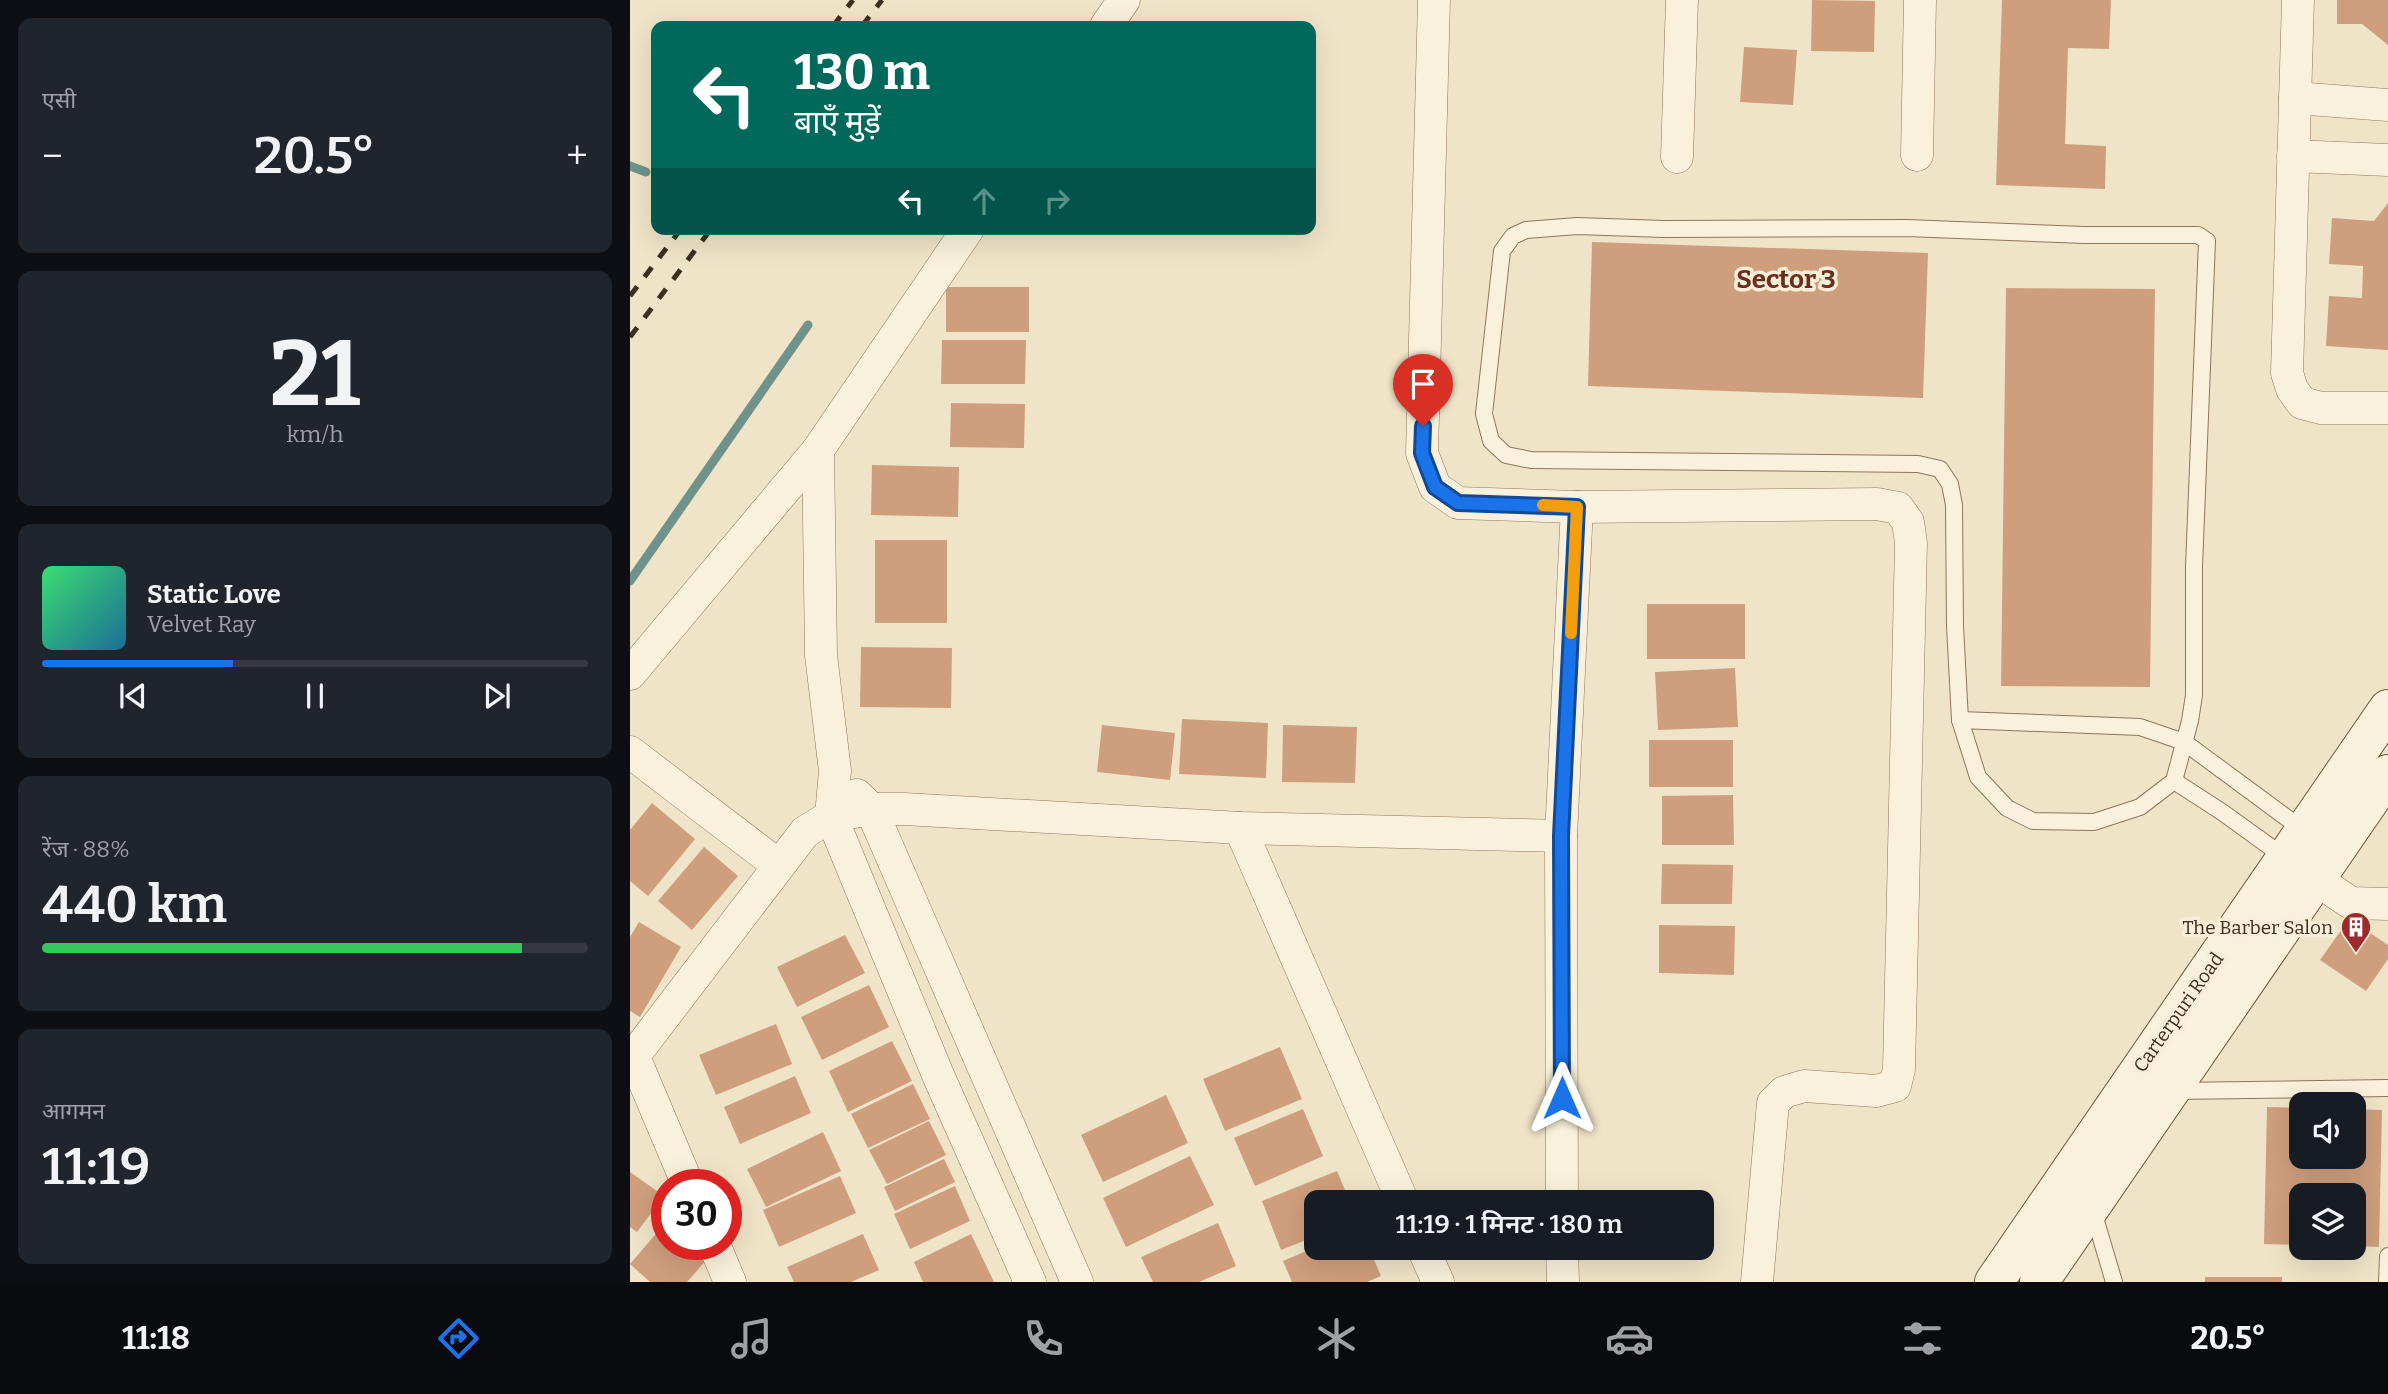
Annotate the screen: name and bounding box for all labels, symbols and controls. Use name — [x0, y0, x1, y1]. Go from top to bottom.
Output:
text: 130 m — [794, 43, 930, 102]
icon: left — [679, 49, 770, 140]
text: एसी — [42, 86, 76, 114]
text: बाएँ मुड़ें — [794, 103, 881, 141]
text: 20.5° — [254, 124, 376, 187]
text: − — [42, 133, 63, 179]
text: + — [566, 133, 588, 179]
icon: left — [892, 182, 930, 220]
icon: ahead — [965, 182, 1003, 220]
icon: right — [1038, 182, 1076, 220]
district label: Sector 3 — [1736, 264, 1836, 295]
text: 21 — [270, 320, 360, 429]
pin — [1393, 354, 1453, 426]
icon: arrive — [1404, 365, 1442, 403]
text: km/h — [287, 420, 343, 448]
text: Static Love — [147, 579, 281, 610]
text: Velvet Ray — [147, 610, 256, 638]
icon: previous — [114, 677, 152, 715]
icon: pause — [296, 677, 334, 715]
icon: next — [478, 677, 516, 715]
text: रेंज · 88% — [42, 835, 130, 863]
text: 440 km — [42, 873, 227, 936]
building icon: The Barber Salon — [2339, 910, 2373, 954]
place label: The Barber Salon — [2182, 916, 2333, 939]
street label: Carterpuri Road — [2128, 948, 2228, 1077]
position arrow — [1525, 1061, 1599, 1135]
map controls — [2289, 1092, 2366, 1260]
button: sound — [2289, 1092, 2366, 1169]
text: आगमन — [42, 1097, 105, 1125]
text: 11:19 — [42, 1135, 150, 1198]
speed limit sign: 30 — [651, 1169, 742, 1260]
button: layers — [2289, 1183, 2366, 1260]
text: 11:19 · 1 मिनट · 180 m — [1396, 1209, 1622, 1240]
icon: directions — [434, 1314, 483, 1363]
icon: music — [727, 1314, 776, 1363]
icon: phone — [1019, 1314, 1068, 1363]
icon: climate — [1312, 1314, 1361, 1363]
icon: car — [1605, 1314, 1654, 1363]
icon: filters — [1898, 1314, 1947, 1363]
text: 11:18 — [122, 1319, 190, 1357]
text: 20.5° — [2190, 1319, 2266, 1357]

